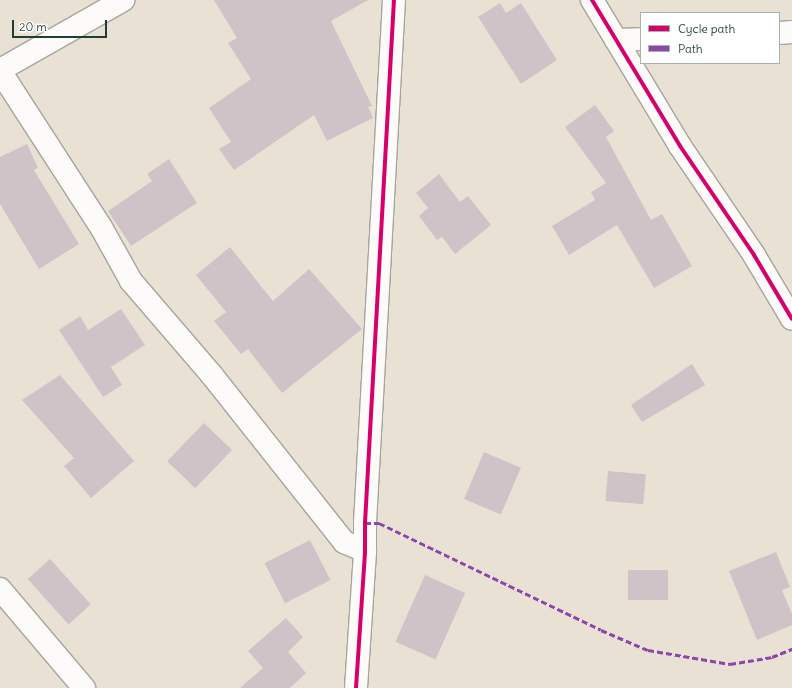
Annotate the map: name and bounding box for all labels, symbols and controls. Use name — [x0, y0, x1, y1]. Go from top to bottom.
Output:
scale bar — [14, 12, 109, 38]
legend — [640, 12, 780, 64]
text: 20 m — [19, 19, 47, 34]
text: Cycle path — [678, 21, 735, 36]
text: Path — [678, 41, 703, 56]

